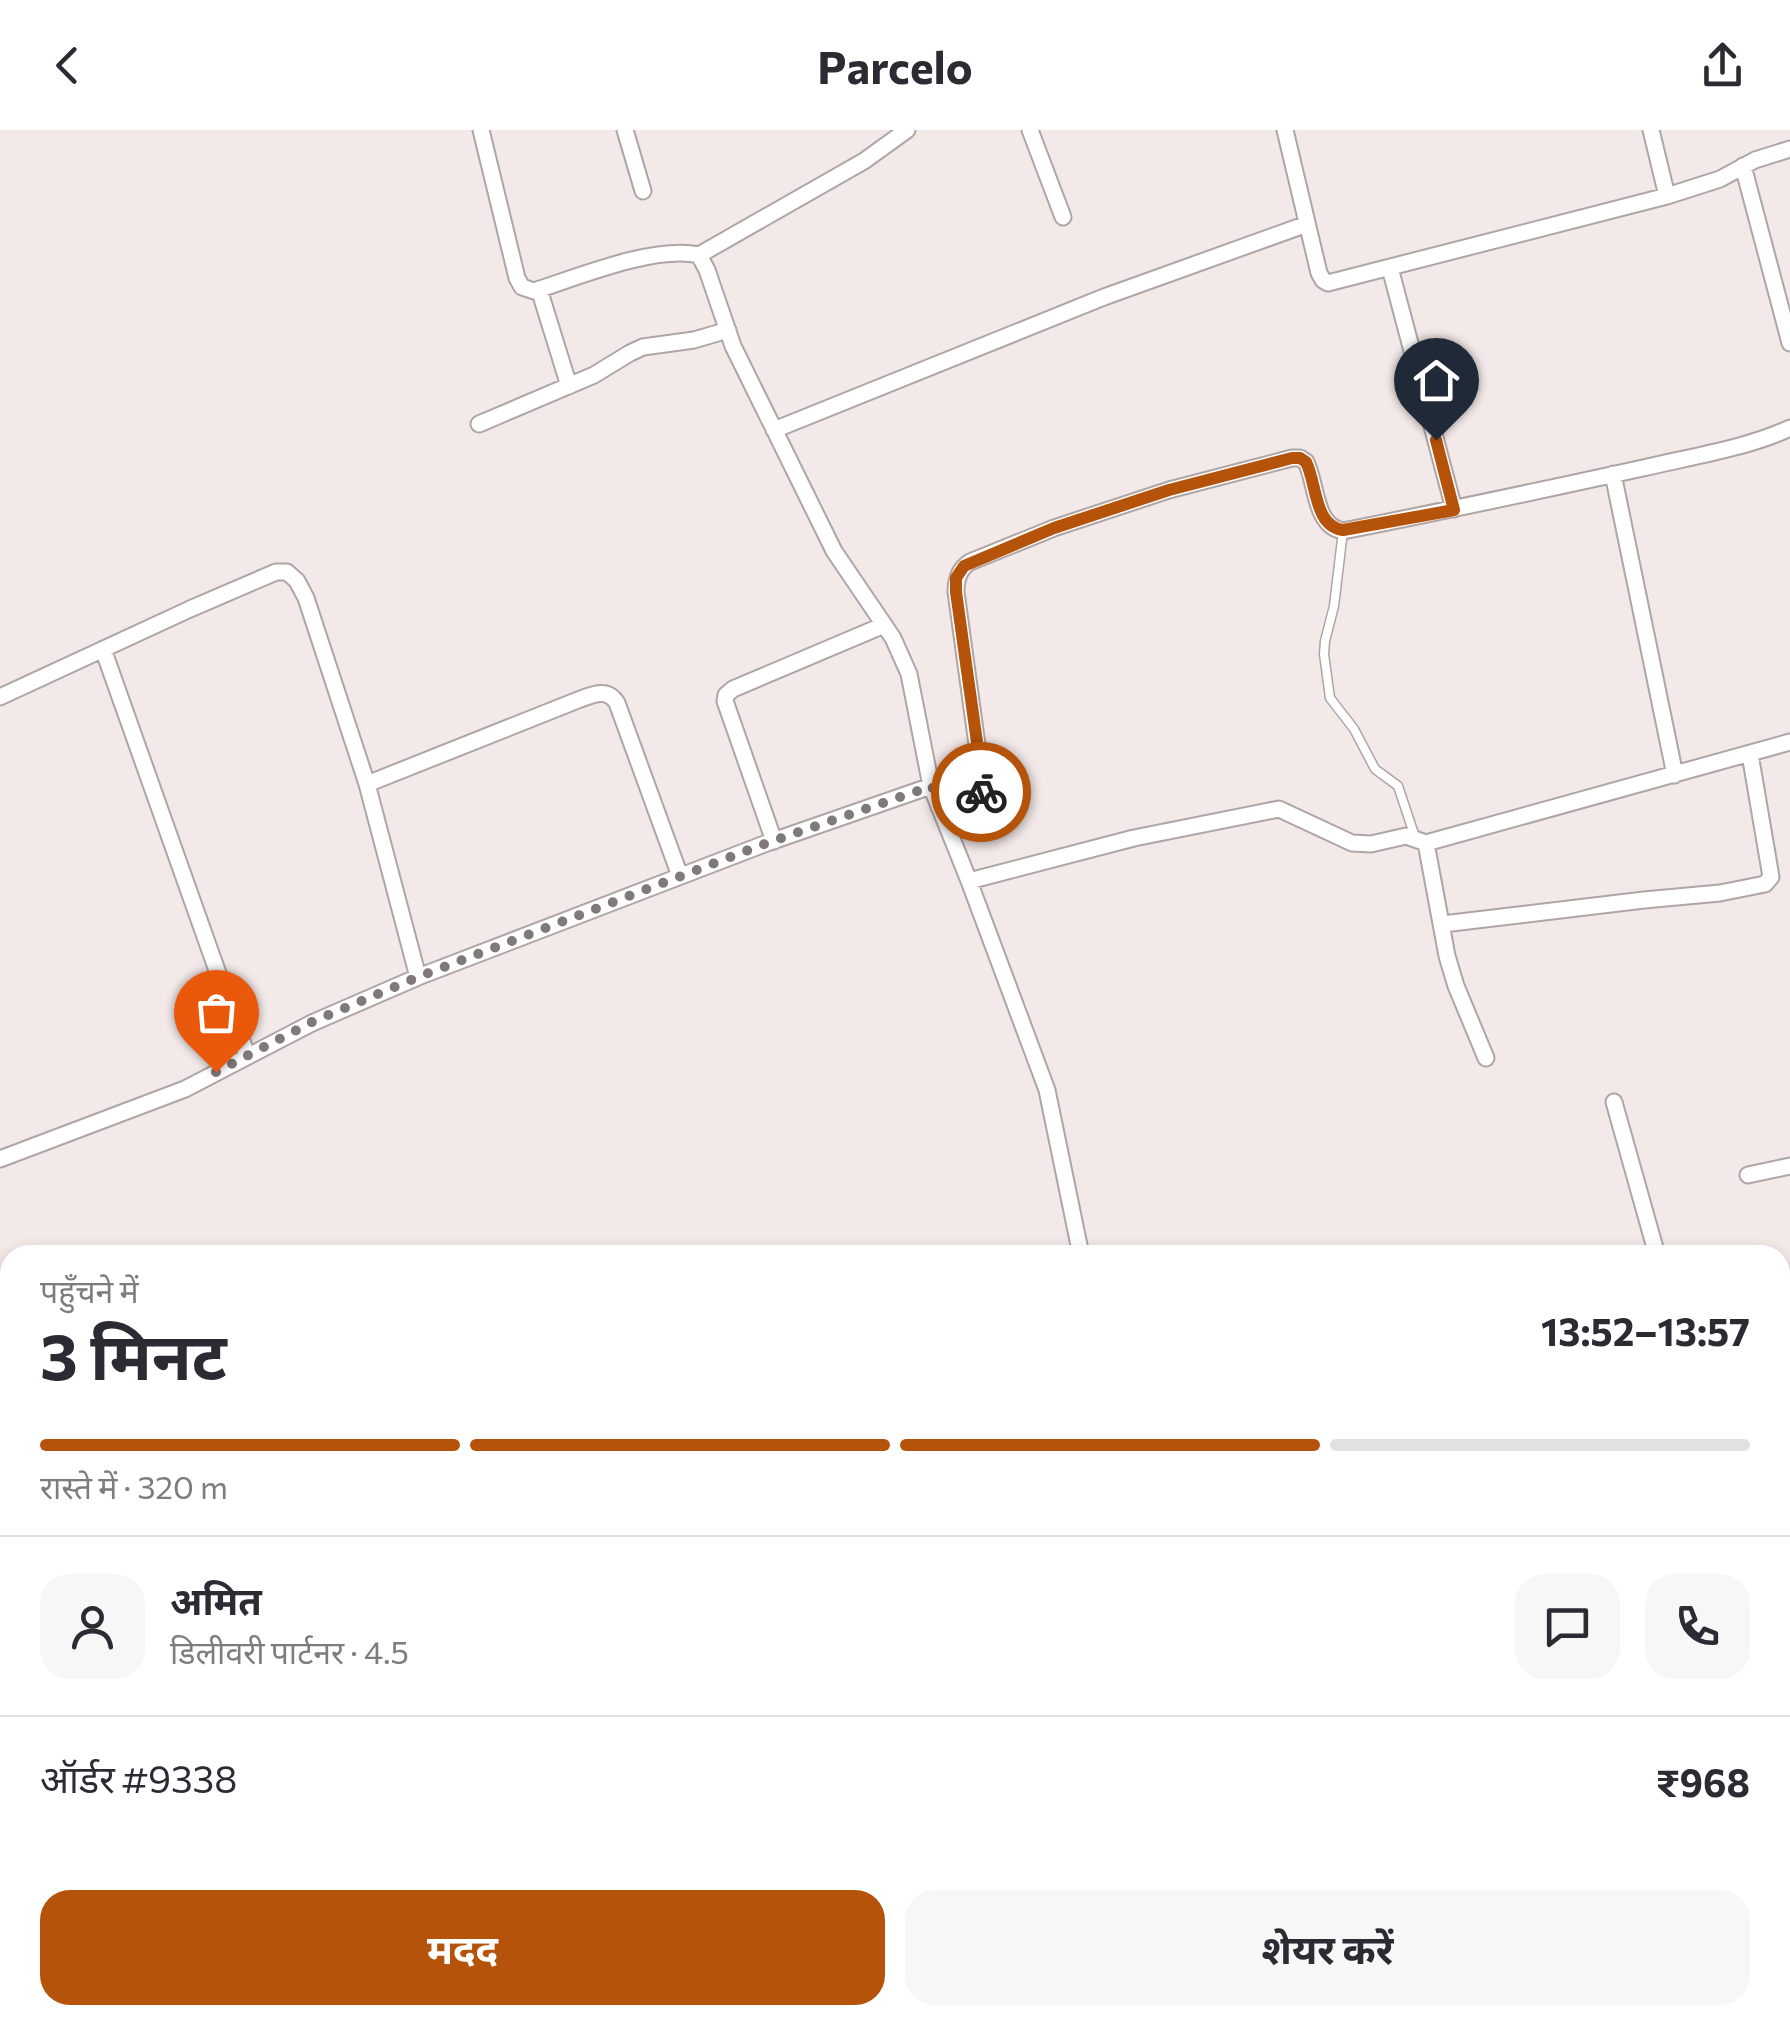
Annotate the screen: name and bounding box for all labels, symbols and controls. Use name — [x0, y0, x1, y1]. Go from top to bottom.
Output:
icon: back — [40, 38, 95, 93]
text: Parcelo — [817, 38, 973, 93]
icon: share — [1695, 38, 1750, 93]
pin — [1394, 338, 1479, 441]
icon: home — [1409, 353, 1464, 408]
courier — [931, 742, 1031, 842]
icon: bike — [954, 765, 1009, 820]
pin — [174, 970, 259, 1073]
icon: bag — [189, 985, 244, 1040]
text: पहुँचने में — [40, 1270, 139, 1310]
text: 13:52–13:57 — [1541, 1307, 1750, 1354]
text: 3 मिनट — [40, 1314, 227, 1393]
text: रास्ते में · 320 m — [40, 1466, 228, 1506]
button: person — [40, 1574, 145, 1679]
button: chat — [1515, 1574, 1620, 1679]
button: phone — [1645, 1574, 1750, 1679]
text: अमित — [170, 1576, 262, 1623]
text: डिलीवरी पार्टनर · 4.5 — [170, 1631, 409, 1671]
text: ऑर्डर #9338 — [40, 1754, 237, 1801]
text: ₹968 — [1656, 1758, 1750, 1805]
button: मदद — [40, 1890, 885, 2005]
button: शेयर करें — [905, 1890, 1750, 2005]

